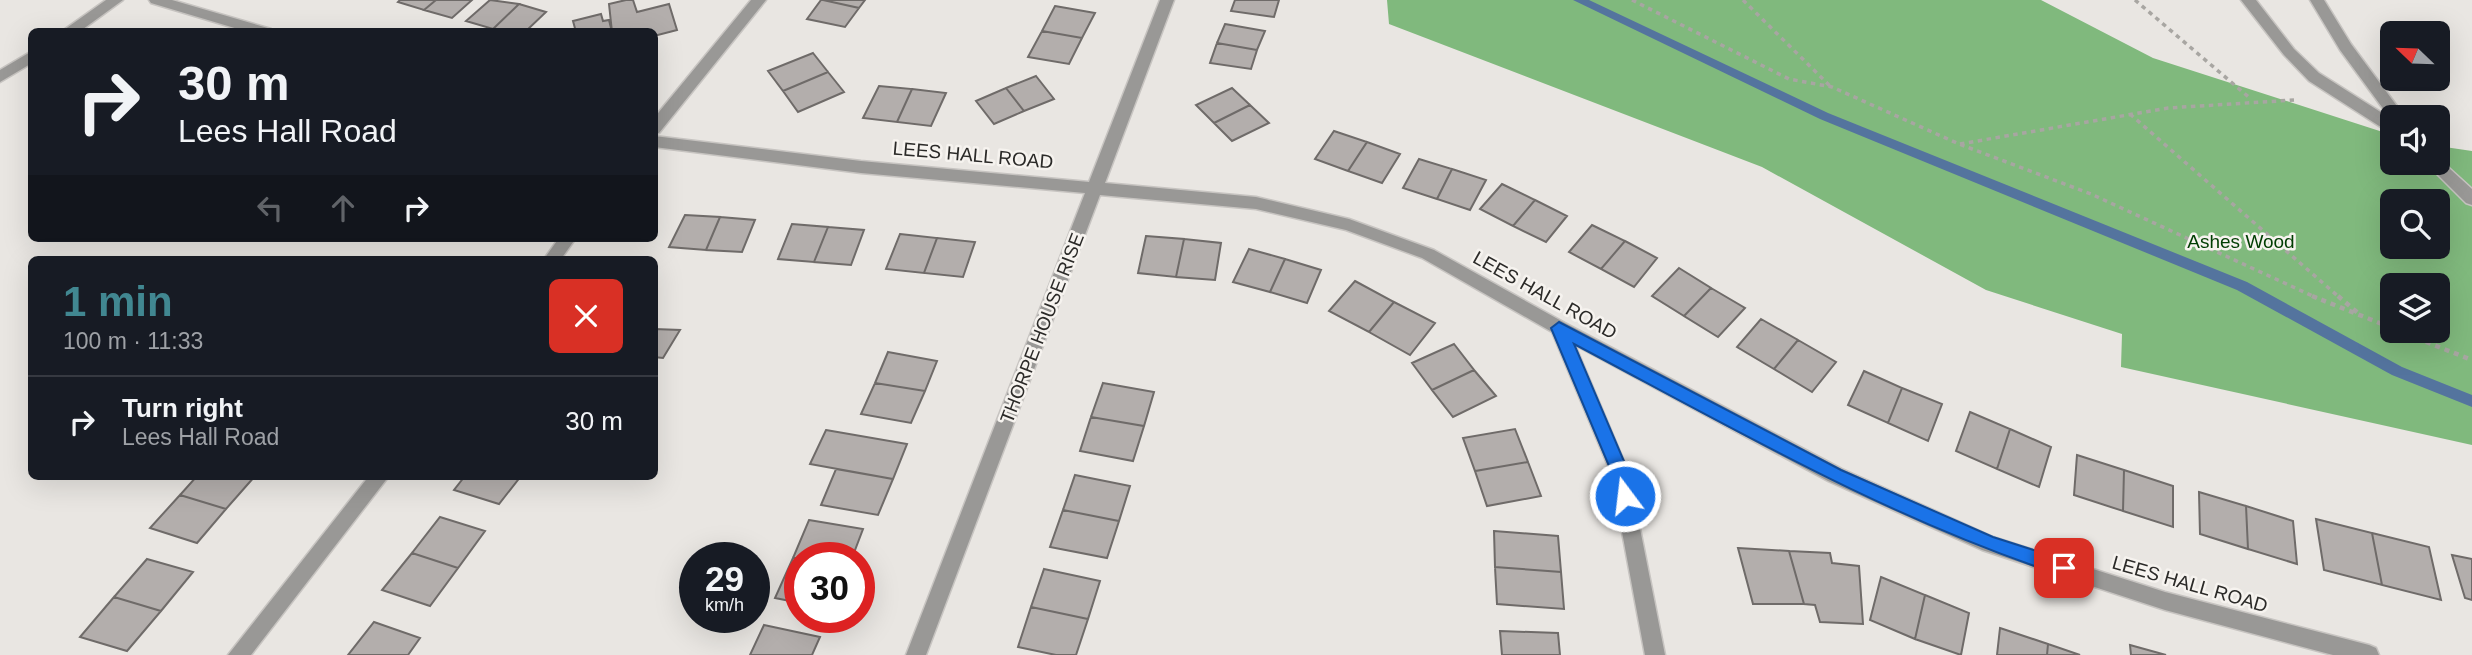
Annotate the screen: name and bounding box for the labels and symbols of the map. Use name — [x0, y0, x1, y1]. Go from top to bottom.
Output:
north arrow — [2380, 21, 2450, 91]
street label: LEES HALL ROAD — [892, 138, 1054, 172]
street label: THORPE HOUSE RISE — [996, 230, 1088, 426]
park label: Ashes Wood — [2187, 231, 2295, 252]
street label: LEES HALL ROAD — [1470, 247, 1620, 343]
position arrow — [1588, 459, 1662, 533]
pin — [2034, 538, 2094, 598]
speed limit sign: 30 — [784, 542, 875, 633]
street label: LEES HALL ROAD — [2110, 552, 2270, 616]

